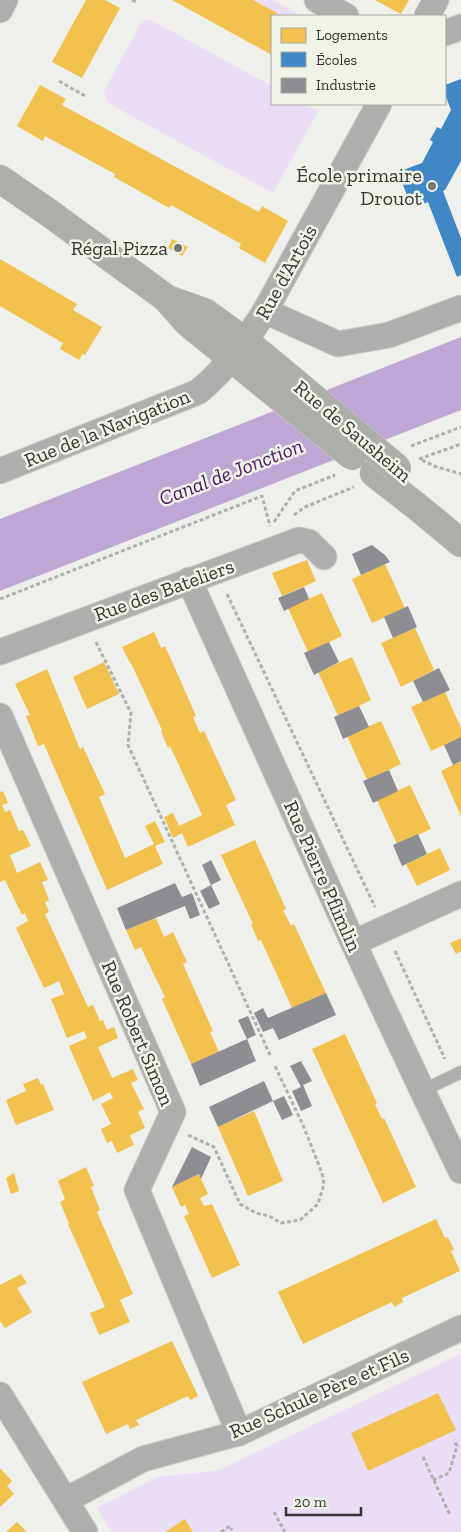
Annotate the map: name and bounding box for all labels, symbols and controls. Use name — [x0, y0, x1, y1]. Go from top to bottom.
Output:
legend — [271, 15, 446, 105]
text: Logements — [316, 26, 388, 44]
text: Écoles — [316, 51, 357, 69]
text: Industrie — [316, 76, 376, 94]
place label: École primaire Drouot — [296, 163, 423, 210]
marker: École primaire Drouot — [426, 180, 438, 192]
street label: Rue d'Artois — [250, 221, 322, 323]
place label: Régal Pizza — [71, 236, 168, 260]
marker: Régal Pizza — [172, 242, 184, 254]
street label: Rue de Sausheim — [289, 375, 417, 488]
street label: Rue de la Navigation — [21, 384, 194, 472]
water label: Canal de Jonction — [155, 433, 306, 510]
street label: Rue des Bateliers — [91, 554, 237, 626]
street label: Rue Pierre Pflimlin — [279, 797, 367, 956]
street label: Rue Robert Simon — [97, 957, 180, 1110]
street label: Rue Schule Père et Fils — [225, 1343, 413, 1443]
scale bar — [286, 1484, 361, 1516]
text: 20 m — [294, 1493, 327, 1511]

